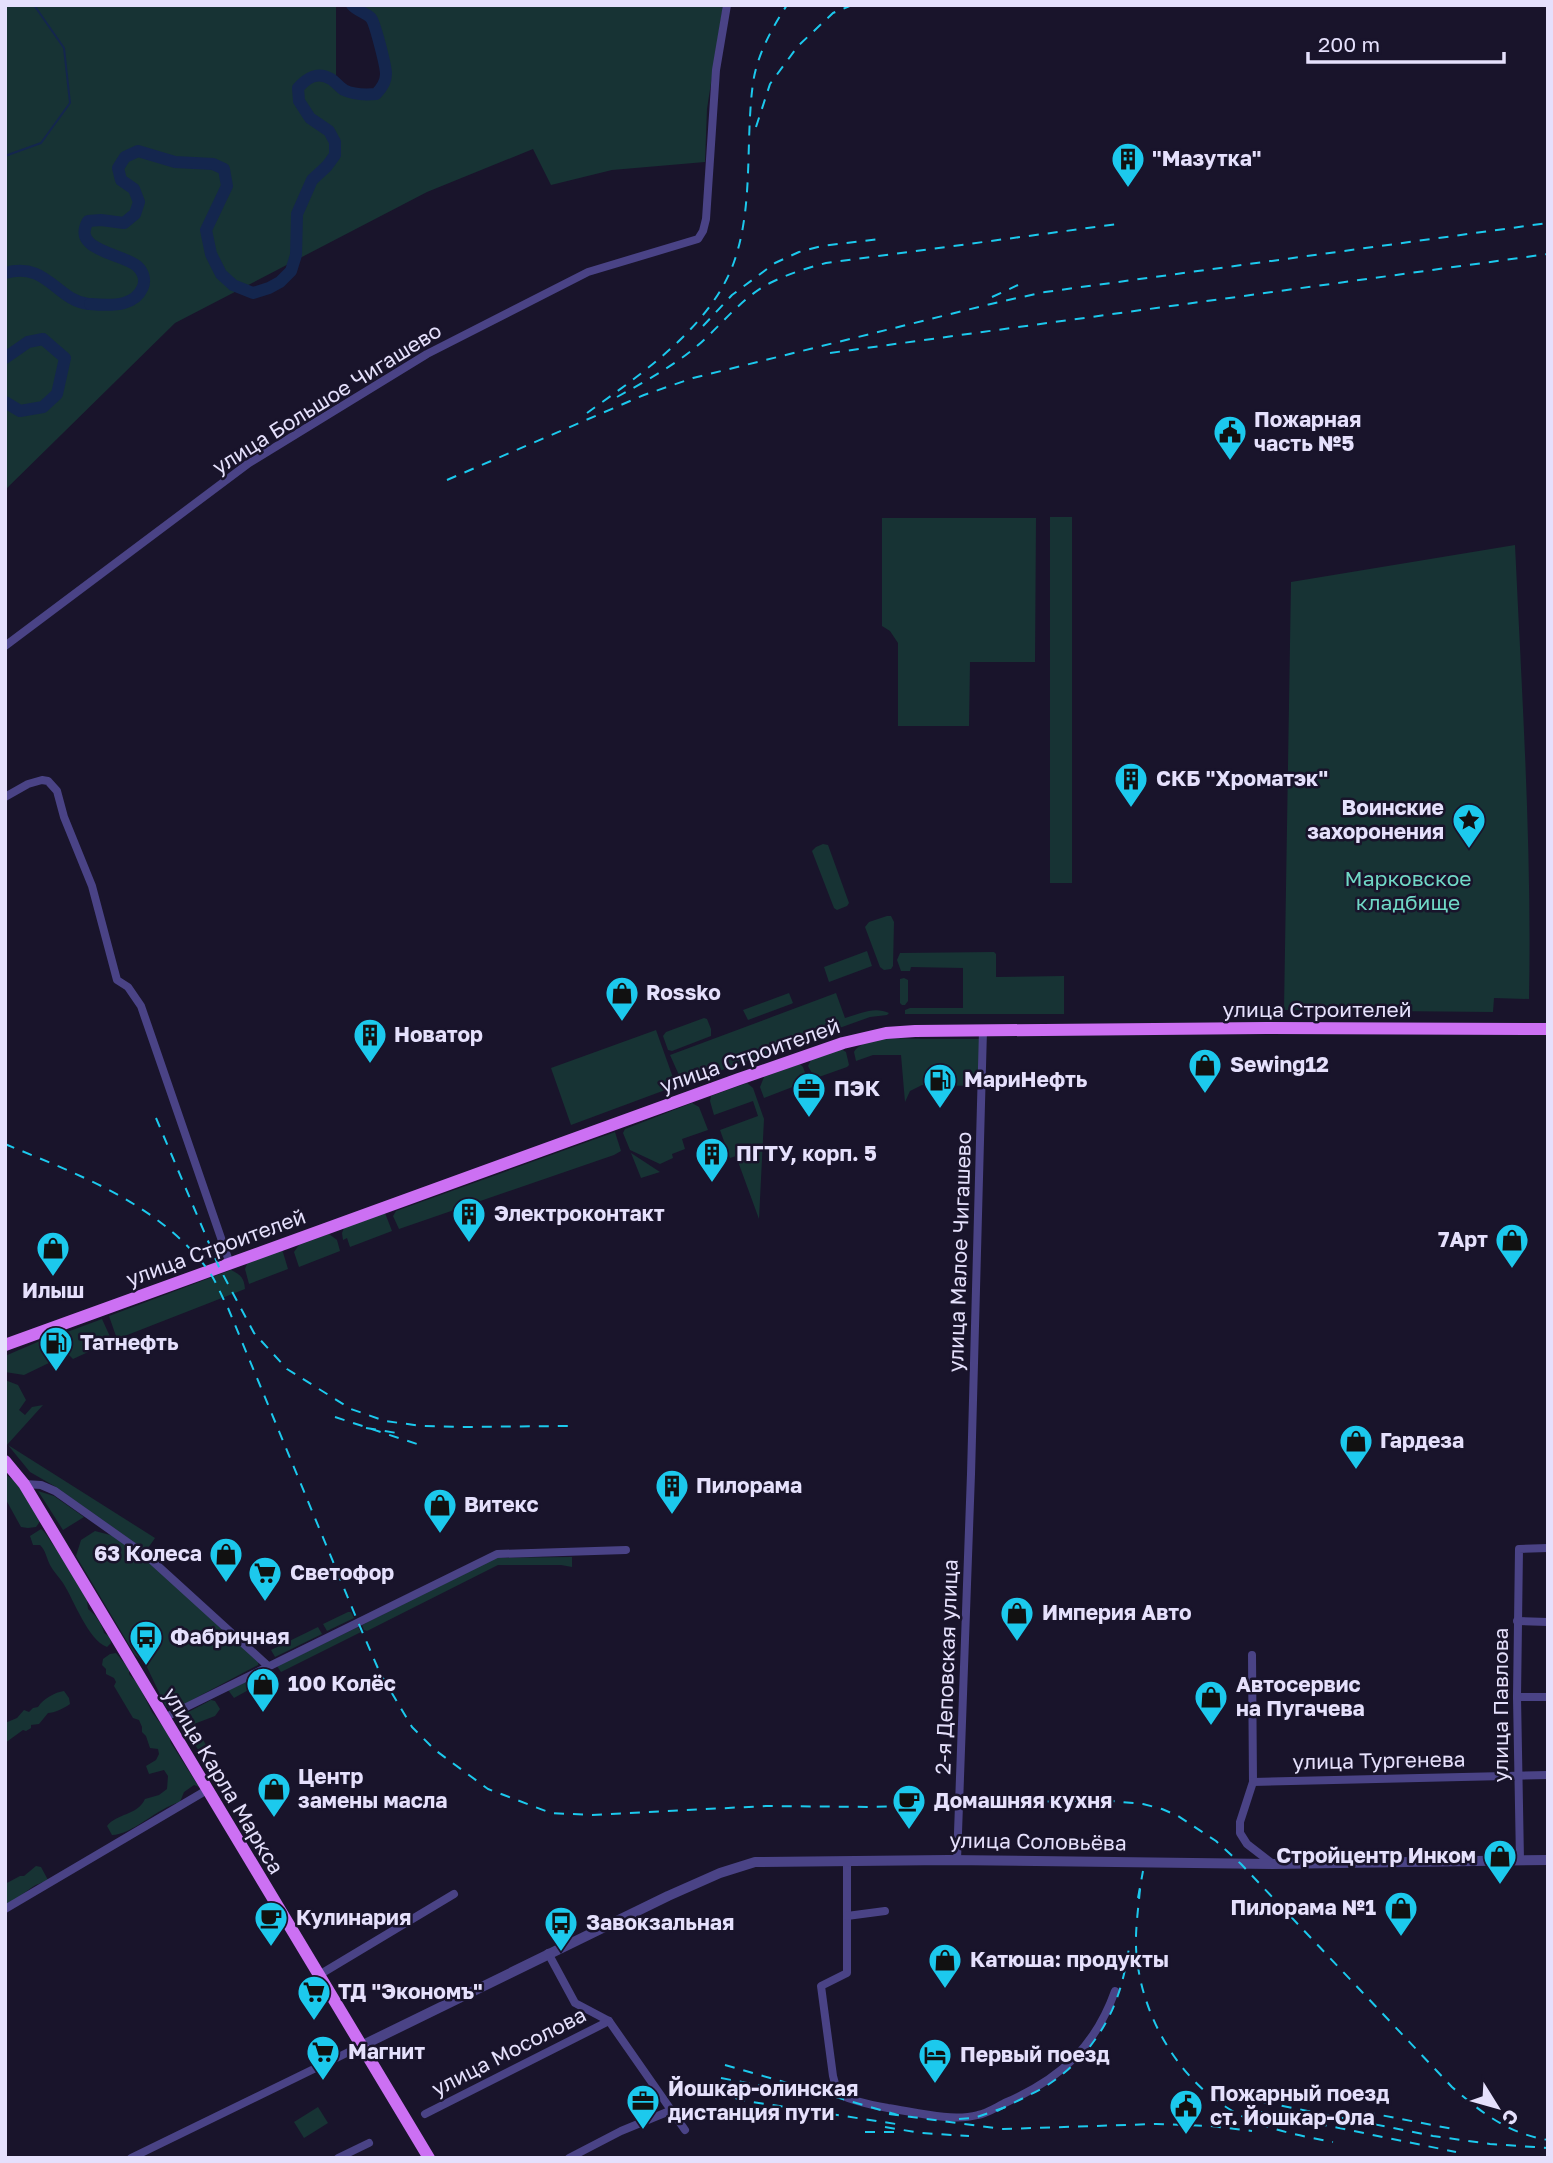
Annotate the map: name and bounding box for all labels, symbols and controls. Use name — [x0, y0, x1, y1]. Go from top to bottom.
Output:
scale bar — [1308, 21, 1504, 65]
text: 200 m — [1318, 31, 1380, 57]
building icon: "Мазутка" — [1109, 140, 1147, 189]
place label: "Мазутка" — [1152, 145, 1261, 171]
street label: улица Большое Чигашево — [207, 317, 446, 479]
place label: Пожарная часть №5 — [1254, 406, 1361, 456]
public building icon: Пожарная часть №5 — [1211, 413, 1249, 462]
building icon: СКБ "Хроматэк" — [1112, 760, 1150, 809]
place label: СКБ "Хроматэк" — [1156, 765, 1328, 791]
place label: Воинские захоронения — [1307, 794, 1444, 844]
place icon: Воинские захоронения — [1450, 801, 1488, 850]
park label: Марковское кладбище — [1345, 865, 1471, 915]
shop icon: Rossko — [603, 974, 641, 1023]
place label: Rossko — [646, 979, 721, 1005]
street label: улица Строителей — [1223, 996, 1412, 1022]
street label: улица Строителей — [656, 1012, 843, 1098]
building icon: Новатор — [351, 1016, 389, 1065]
place label: Новатор — [394, 1021, 483, 1047]
shop icon: Sewing12 — [1186, 1046, 1224, 1095]
place label: Sewing12 — [1230, 1051, 1329, 1077]
fuel station icon: МариНефть — [921, 1061, 959, 1110]
place label: МариНефть — [964, 1066, 1088, 1092]
office icon: ПЭК — [790, 1070, 828, 1119]
place label: ПЭК — [834, 1075, 881, 1101]
street label: улица Малое Чигашево — [942, 1131, 976, 1373]
building icon: ПГТУ, корп. 5 — [693, 1135, 731, 1184]
place label: ПГТУ, корп. 5 — [736, 1140, 877, 1166]
building icon: Электроконтакт — [450, 1195, 488, 1244]
place label: Электроконтакт — [494, 1200, 665, 1226]
street label: улица Строителей — [122, 1203, 309, 1292]
shop icon: 7Арт — [1493, 1221, 1531, 1270]
place label: 7Арт — [1438, 1226, 1488, 1252]
shop icon: Илыш — [34, 1229, 72, 1278]
place label: Илыш — [22, 1277, 84, 1303]
fuel station icon: Татнефть — [37, 1324, 75, 1373]
place label: Татнефть — [80, 1329, 179, 1355]
shop icon: Гардеза — [1337, 1422, 1375, 1471]
place label: Гардеза — [1380, 1427, 1464, 1453]
building icon: Пилорама — [653, 1467, 691, 1516]
place label: Пилорама — [696, 1472, 802, 1498]
shop icon: Витекс — [421, 1486, 459, 1535]
place label: Витекс — [464, 1491, 539, 1517]
shop icon: 63 Колеса — [207, 1535, 245, 1584]
place label: 63 Колеса — [94, 1540, 202, 1566]
supermarket icon: Светофор — [246, 1554, 284, 1603]
place label: Светофор — [290, 1559, 394, 1585]
street label: 2-я Деповская улица — [929, 1559, 963, 1775]
shop icon: Империя Авто — [998, 1594, 1036, 1643]
place label: Империя Авто — [1042, 1599, 1192, 1625]
bus stop icon: Фабричная — [127, 1618, 165, 1667]
place label: Фабричная — [170, 1623, 290, 1649]
street label: улица Павлова — [1487, 1628, 1513, 1782]
shop icon: 100 Колёс — [244, 1665, 282, 1714]
place label: 100 Колёс — [288, 1670, 396, 1696]
place label: Автосервис на Пугачева — [1236, 1671, 1365, 1721]
shop icon: Автосервис на Пугачева — [1192, 1678, 1230, 1727]
street label: улица Карла Маркса — [158, 1682, 290, 1878]
street label: улица Тургенева — [1292, 1745, 1466, 1775]
place label: Центр замены масла — [298, 1763, 447, 1813]
shop icon: Центр замены масла — [255, 1770, 293, 1819]
cafe icon: Домашняя кухня — [890, 1782, 928, 1831]
place label: Домашняя кухня — [934, 1787, 1112, 1813]
street label: улица Соловьёва — [949, 1826, 1127, 1856]
shop icon: Стройцентр Инком — [1481, 1837, 1519, 1886]
place label: Стройцентр Инком — [1276, 1842, 1476, 1868]
shop icon: Пилорама №1 — [1382, 1889, 1420, 1938]
place label: Пилорама №1 — [1231, 1894, 1376, 1920]
cafe icon: Кулинария — [252, 1899, 290, 1948]
place label: Кулинария — [296, 1904, 411, 1930]
bus stop icon: Завокзальная — [542, 1904, 580, 1953]
place label: Завокзальная — [586, 1909, 734, 1935]
shop icon: Катюша: продукты — [926, 1941, 964, 1990]
place label: Катюша: продукты — [970, 1946, 1169, 1972]
supermarket icon: ТД "Экономъ" — [295, 1973, 333, 2022]
place label: ТД "Экономъ" — [338, 1978, 483, 2004]
street label: улица Мосолова — [427, 2001, 590, 2101]
supermarket icon: Магнит — [304, 2033, 342, 2082]
hotel icon: Первый поезд — [916, 2036, 954, 2085]
place label: Магнит — [348, 2038, 425, 2064]
place label: Первый поезд — [960, 2041, 1110, 2067]
north arrow — [1462, 2072, 1532, 2142]
place label: Йошкар-олинская дистанция пути — [668, 2075, 858, 2125]
place label: Пожарный поезд ст. Йошкар-Ола — [1210, 2080, 1389, 2130]
office icon: Йошкар-олинская дистанция пути — [624, 2082, 662, 2131]
public building icon: Пожарный поезд ст. Йошкар-Ола — [1167, 2087, 1205, 2136]
text: С — [1498, 2105, 1524, 2130]

